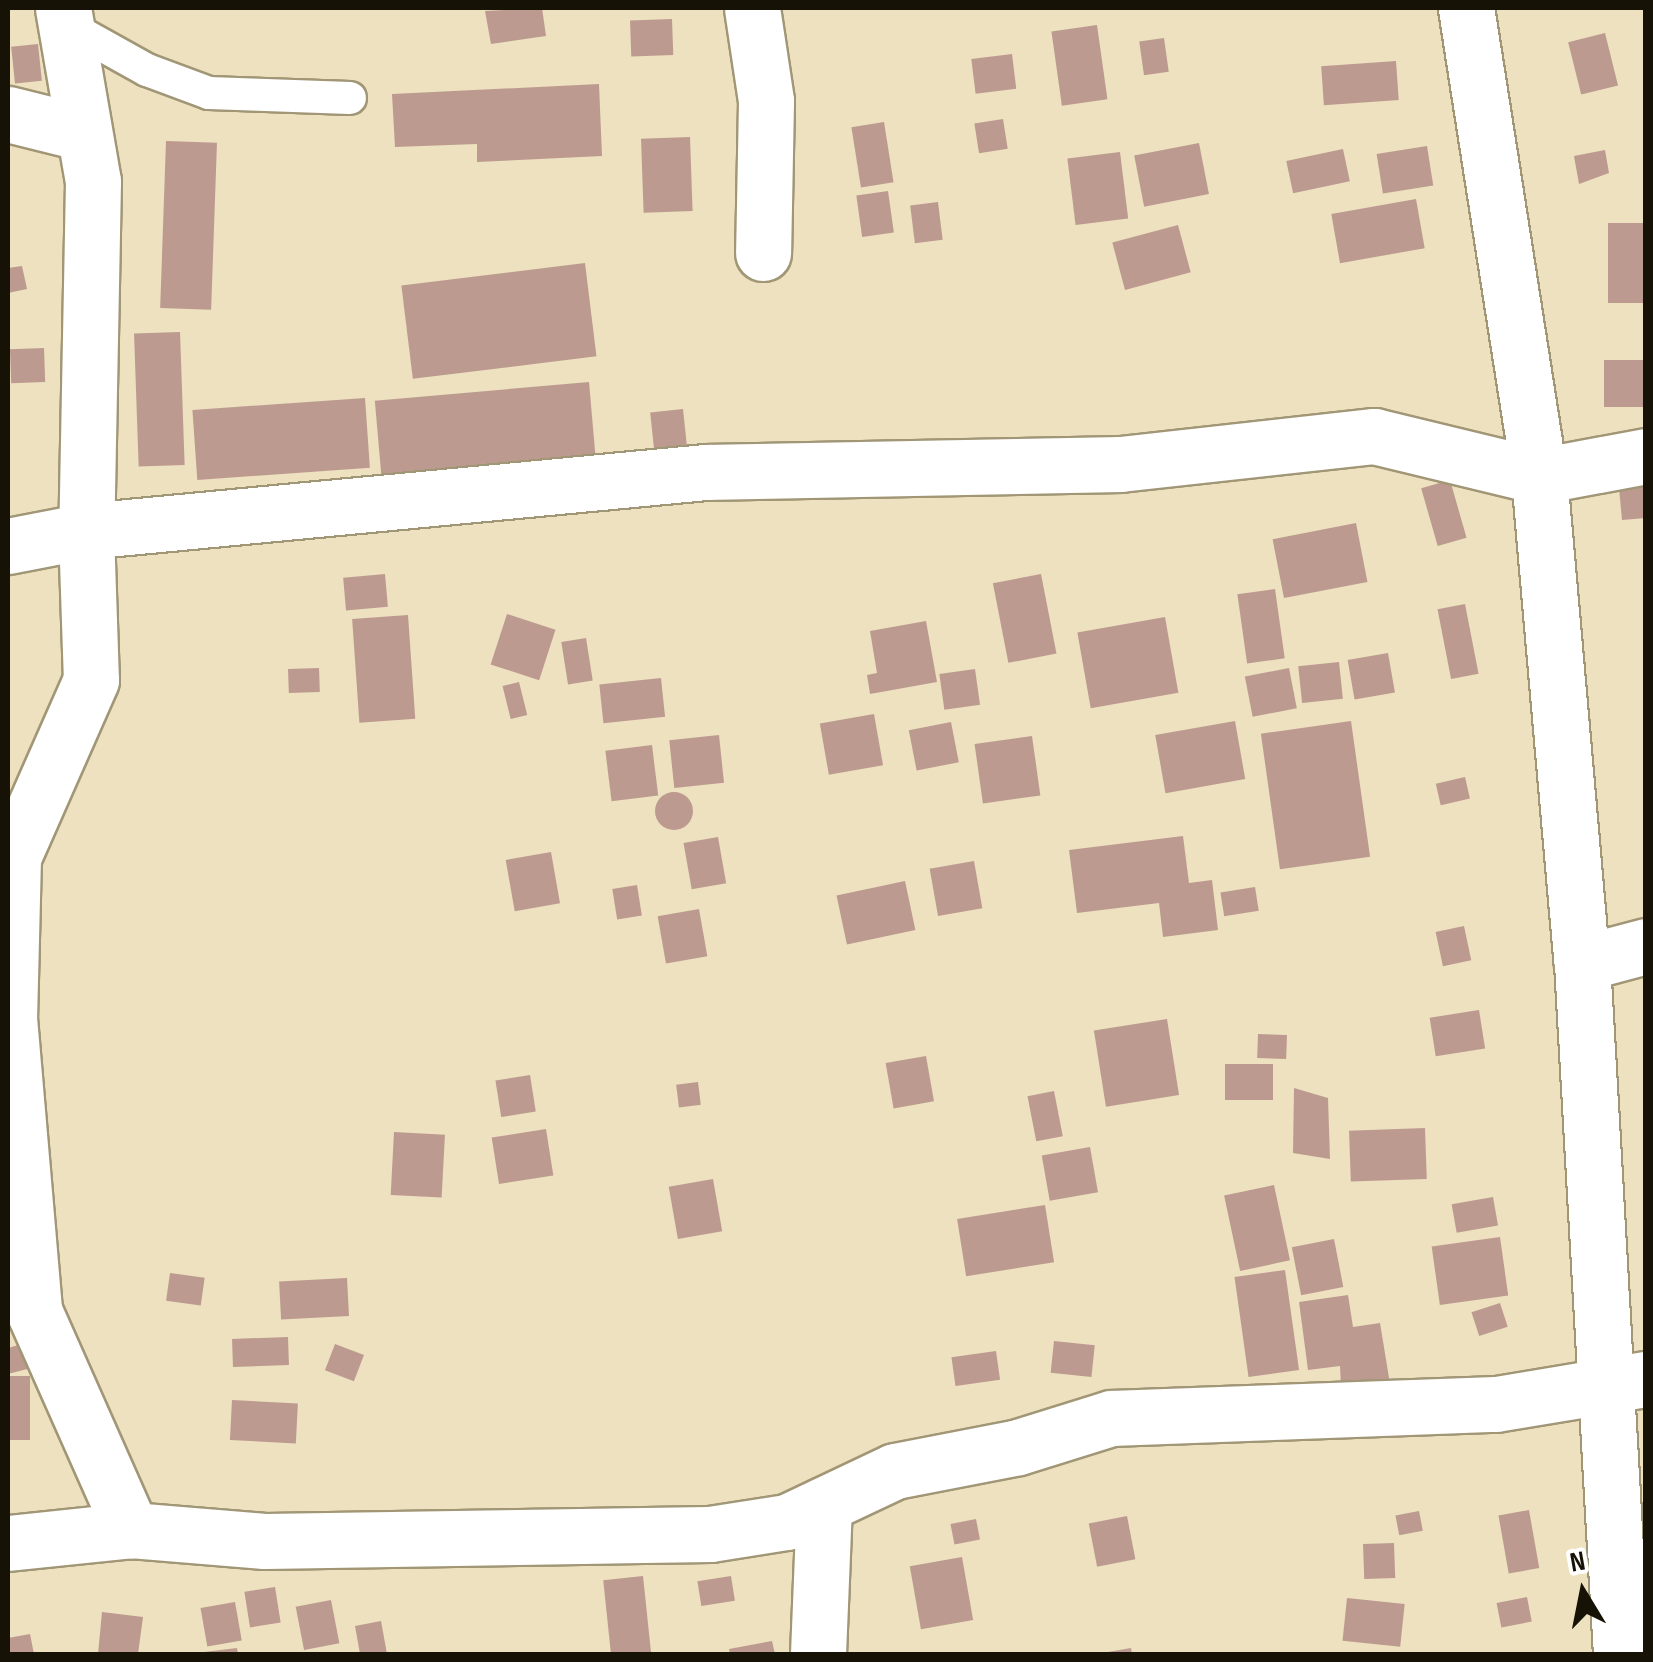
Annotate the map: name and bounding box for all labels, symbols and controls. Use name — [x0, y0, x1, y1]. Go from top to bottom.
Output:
north arrow — [1533, 1542, 1633, 1642]
text: N — [1567, 1544, 1588, 1580]

